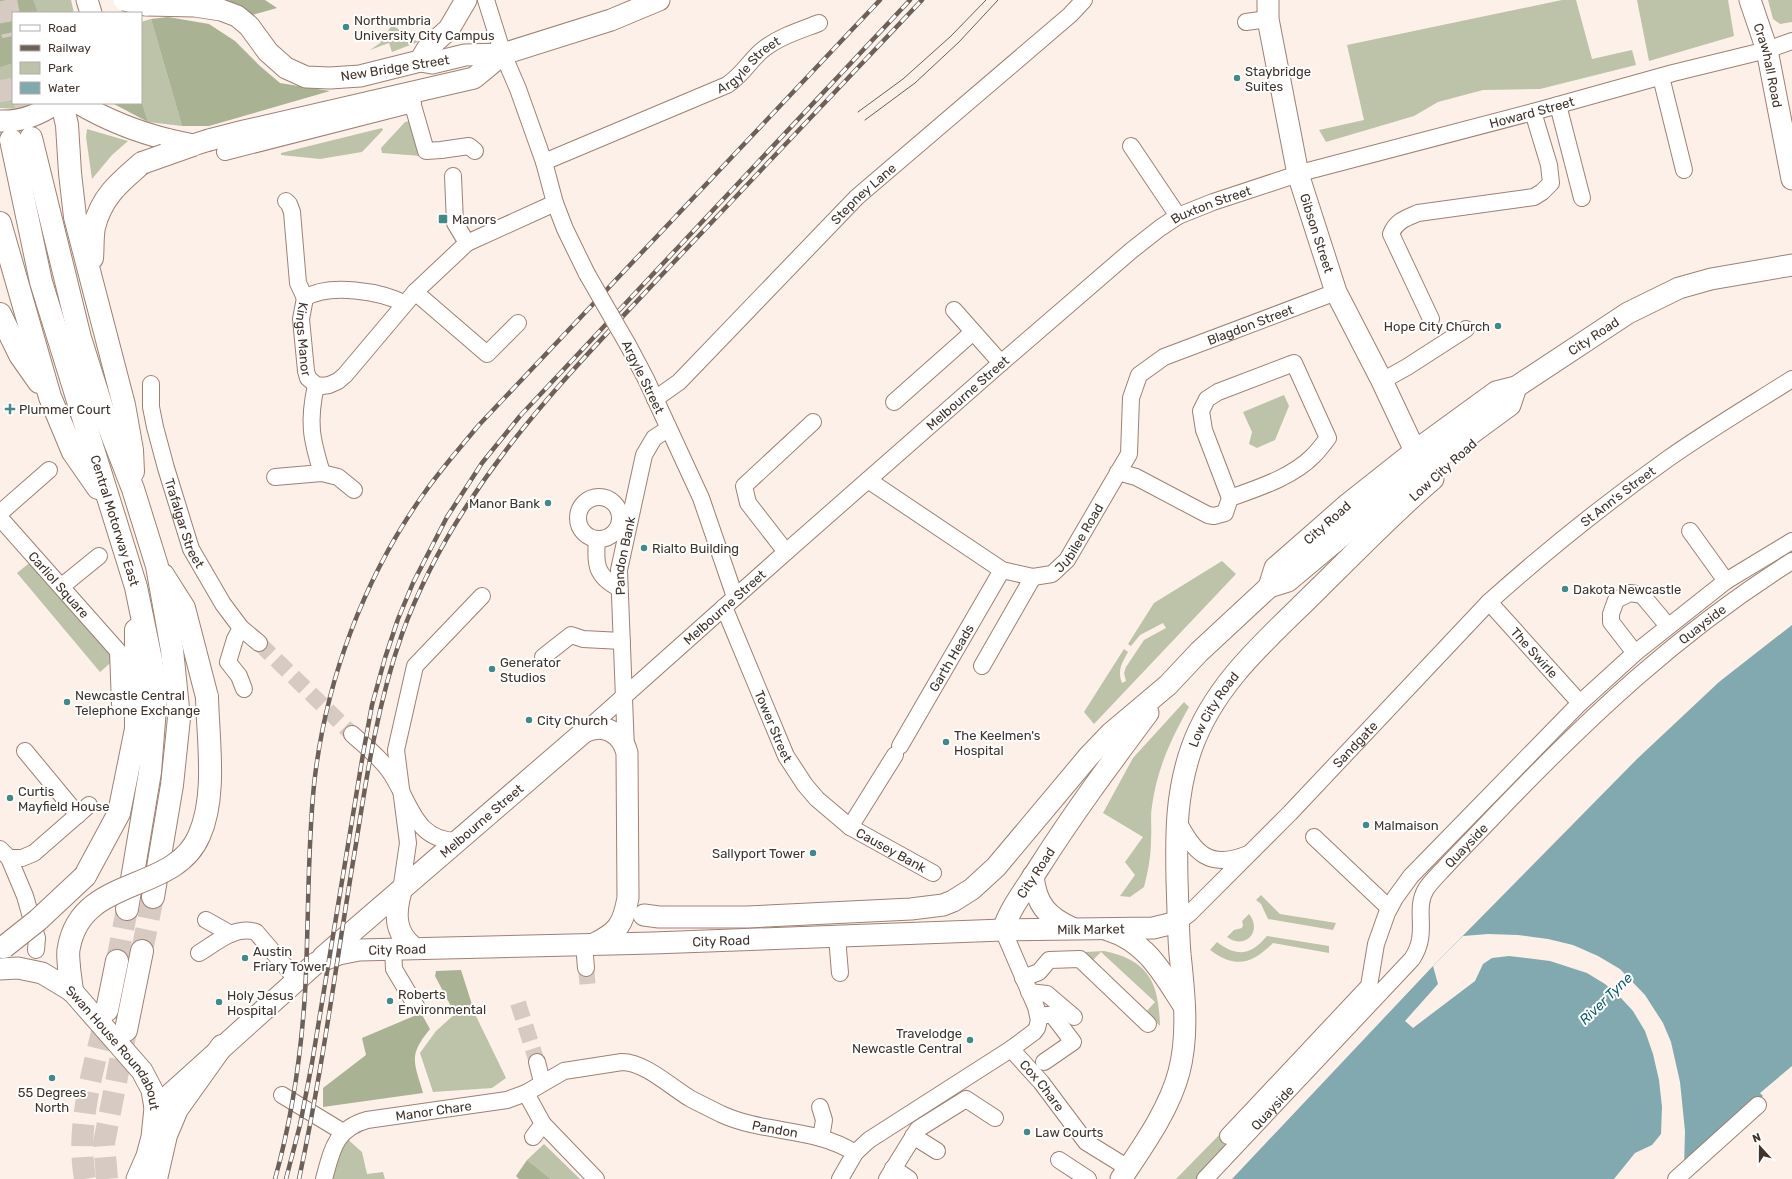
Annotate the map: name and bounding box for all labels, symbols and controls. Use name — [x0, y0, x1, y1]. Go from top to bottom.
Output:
legend — [12, 12, 142, 104]
place label: Northumbria University City Campus — [354, 13, 495, 43]
text: Road — [48, 21, 76, 35]
street label: Crawhall Road — [1751, 21, 1785, 109]
marker: Northumbria University City Campus — [341, 22, 351, 32]
street label: Argyle Street — [714, 33, 782, 96]
text: Railway — [48, 41, 91, 55]
street label: New Bridge Street — [340, 52, 451, 85]
text: Park — [48, 61, 74, 75]
place label: Staybridge Suites — [1245, 64, 1311, 94]
marker: Staybridge Suites — [1232, 73, 1242, 83]
text: Water — [48, 81, 80, 95]
street label: Howard Street — [1488, 93, 1576, 131]
street label: Stepney Lane — [828, 160, 899, 227]
street label: Buxton Street — [1168, 182, 1253, 226]
street label: Gibson Street — [1297, 192, 1337, 275]
place label: Manors — [452, 212, 497, 227]
marker: Manors — [437, 213, 449, 225]
street label: Kings Manor — [293, 301, 315, 378]
street label: Blagdon Street — [1205, 301, 1295, 348]
street label: City Road — [1565, 314, 1622, 358]
place label: Hope City Church — [1384, 319, 1490, 334]
marker: Hope City Church — [1493, 321, 1503, 331]
street label: Argyle Street — [618, 338, 667, 417]
street label: Melbourne Street — [923, 352, 1012, 433]
place label: Plummer Court — [19, 402, 111, 417]
marker: Plummer Court — [4, 403, 16, 415]
street label: Low City Road — [1406, 436, 1480, 504]
street label: Central Motorway East — [88, 453, 143, 588]
street label: St Ann's Street — [1577, 463, 1658, 530]
street label: Trafalgar Street — [162, 476, 208, 570]
place label: Manor Bank — [469, 496, 540, 511]
marker: Manor Bank — [543, 498, 553, 508]
street label: City Road — [1300, 498, 1354, 547]
street label: Jubilee Road — [1051, 501, 1106, 575]
street label: Pandon Bank — [611, 514, 638, 595]
place label: Rialto Building — [652, 541, 739, 557]
marker: Rialto Building — [639, 543, 649, 553]
street label: Carliol Square — [26, 548, 93, 621]
street label: Melbourne Street — [680, 566, 768, 647]
place label: Dakota Newcastle — [1573, 582, 1681, 597]
marker: Dakota Newcastle — [1560, 584, 1570, 594]
street label: Quayside — [1676, 601, 1729, 647]
street label: Garth Heads — [926, 621, 977, 694]
street label: The Swirle — [1508, 624, 1561, 681]
place label: Generator Studios — [500, 655, 561, 685]
marker: Generator Studios — [487, 664, 497, 674]
street label: Low City Road — [1185, 668, 1241, 749]
place label: Newcastle Central Telephone Exchange — [75, 688, 200, 719]
street label: Tower Street — [752, 688, 796, 765]
marker: Newcastle Central Telephone Exchange — [62, 697, 72, 707]
place label: City Church — [537, 713, 608, 728]
marker: City Church — [524, 715, 534, 725]
street label: Sandgate — [1329, 718, 1380, 771]
place label: The Keelmen's Hospital — [954, 728, 1041, 758]
marker: The Keelmen's Hospital — [941, 737, 951, 747]
street label: Melbourne Street — [437, 781, 526, 860]
place label: Curtis Mayfield House — [18, 784, 110, 814]
marker: Curtis Mayfield House — [5, 793, 15, 803]
place label: Malmaison — [1374, 818, 1439, 833]
marker: Malmaison — [1361, 820, 1371, 830]
street label: Quayside — [1441, 820, 1491, 870]
street label: Causey Bank — [854, 824, 929, 875]
street label: City Road — [1013, 844, 1057, 901]
place label: Sallyport Tower — [712, 846, 805, 861]
marker: Sallyport Tower — [808, 848, 818, 858]
street label: Milk Market — [1057, 921, 1125, 937]
street label: City Road — [692, 932, 750, 949]
street label: City Road — [368, 941, 426, 957]
place label: Austin Friary Tower — [253, 944, 326, 974]
marker: Austin Friary Tower — [240, 953, 250, 963]
water label: River Tyne — [1576, 969, 1636, 1028]
street label: Swan House Roundabout — [64, 982, 163, 1111]
place label: Roberts Environmental — [398, 987, 486, 1017]
place label: Holy Jesus Hospital — [227, 988, 294, 1018]
marker: Roberts Environmental — [385, 996, 395, 1006]
marker: Holy Jesus Hospital — [214, 997, 224, 1007]
place label: Travelodge Newcastle Central — [852, 1026, 962, 1056]
marker: Travelodge Newcastle Central — [965, 1035, 975, 1045]
street label: Cox Chare — [1017, 1057, 1068, 1114]
marker: 55 Degrees North — [47, 1073, 57, 1083]
street label: Quayside — [1248, 1082, 1297, 1133]
place label: 55 Degrees North — [18, 1085, 87, 1115]
street label: Manor Chare — [395, 1098, 473, 1123]
street label: Pandon — [751, 1117, 799, 1140]
place label: Law Courts — [1035, 1125, 1104, 1140]
marker: Law Courts — [1022, 1127, 1032, 1137]
north arrow — [1740, 1127, 1780, 1167]
text: N — [1751, 1131, 1763, 1146]

